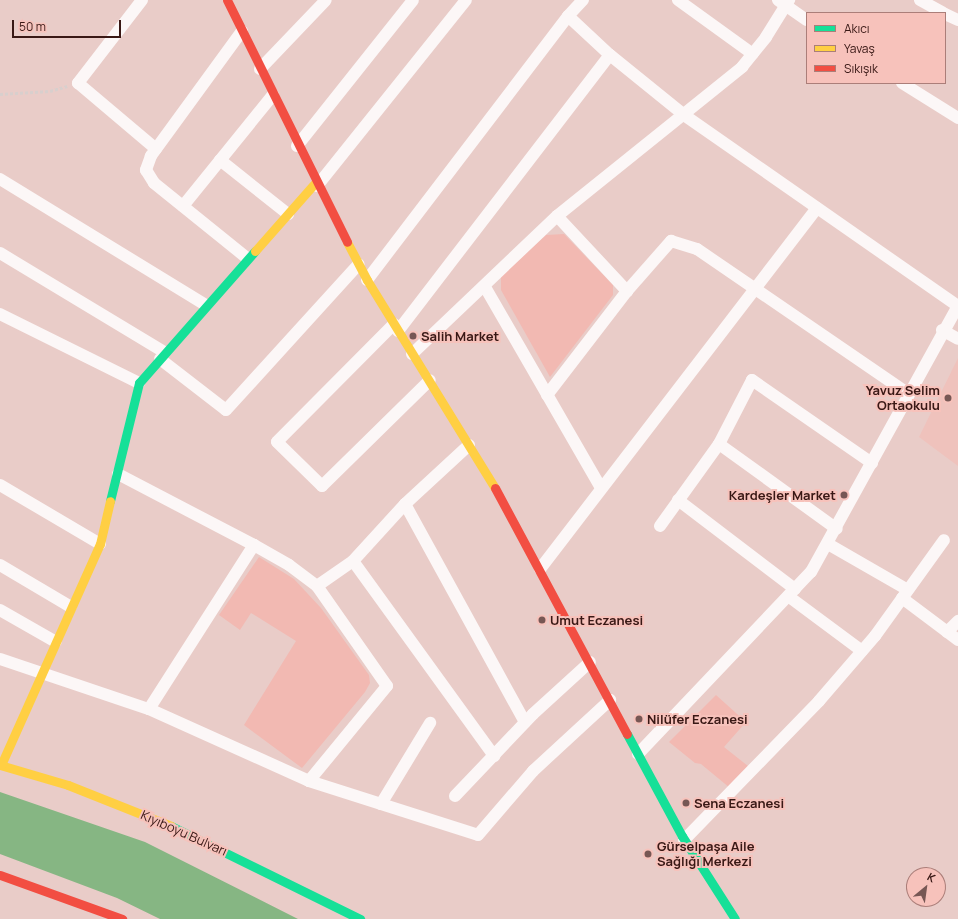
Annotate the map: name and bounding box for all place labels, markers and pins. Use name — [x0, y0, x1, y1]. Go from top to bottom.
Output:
place label: Salih Market — [421, 328, 499, 344]
marker: Salih Market — [408, 331, 418, 341]
place label: Yavuz Selim Ortaokulu — [866, 383, 940, 414]
marker: Yavuz Selim Ortaokulu — [943, 393, 953, 403]
place label: Kardeşler Market — [729, 487, 836, 503]
marker: Kardeşler Market — [839, 490, 849, 500]
place label: Umut Eczanesi — [550, 612, 643, 628]
marker: Umut Eczanesi — [537, 615, 547, 625]
place label: Nilüfer Eczanesi — [647, 711, 748, 727]
marker: Nilüfer Eczanesi — [634, 714, 644, 724]
place label: Sena Eczanesi — [694, 795, 784, 811]
marker: Sena Eczanesi — [681, 798, 691, 808]
place label: Gürselpaşa Aile Sağlığı Merkezi — [657, 839, 755, 870]
marker: Gürselpaşa Aile Sağlığı Merkezi — [642, 848, 654, 860]

